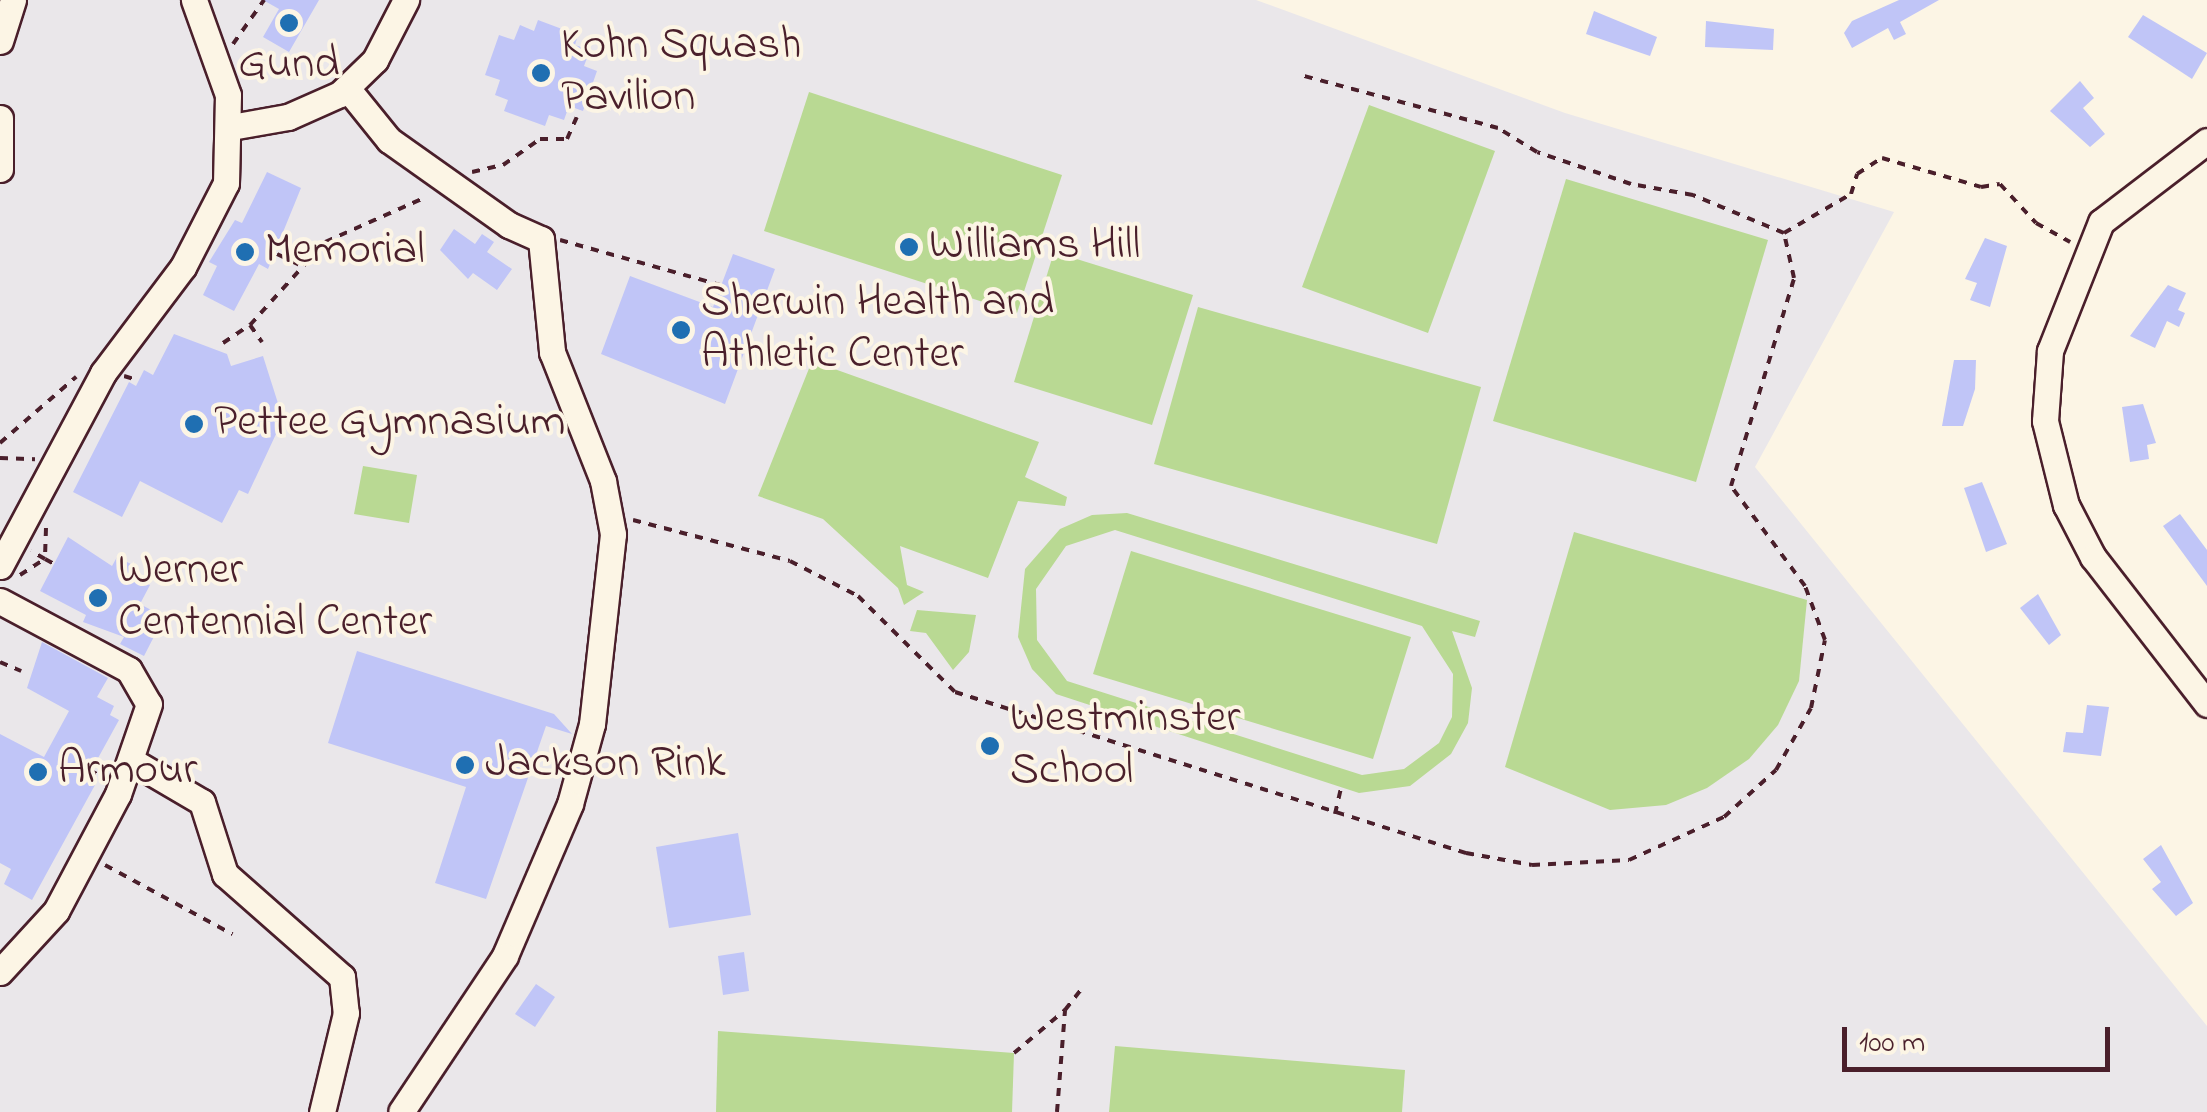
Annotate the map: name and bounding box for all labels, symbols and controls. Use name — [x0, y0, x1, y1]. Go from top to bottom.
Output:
marker: Gund — [278, 12, 300, 34]
place label: Kohn Squash Pavilion — [561, 20, 801, 126]
place label: Gund — [238, 39, 340, 93]
marker: Kohn Squash Pavilion — [530, 62, 552, 84]
place label: Williams Hill — [929, 220, 1140, 274]
place label: Memorial — [265, 225, 425, 279]
marker: Williams Hill — [898, 236, 920, 258]
marker: Memorial — [234, 241, 256, 263]
place label: Sherwin Health and Athletic Center — [701, 277, 1054, 383]
marker: Sherwin Health and Athletic Center — [670, 319, 692, 341]
place label: Pettee Gymnasium — [214, 397, 565, 451]
marker: Pettee Gymnasium — [183, 413, 205, 435]
place label: Werner Centennial Center — [118, 545, 432, 651]
marker: Werner Centennial Center — [87, 587, 109, 609]
place label: Westminster School — [1010, 693, 1240, 799]
marker: Westminster School — [979, 735, 1001, 757]
place label: Jackson Rink — [485, 738, 726, 792]
place label: Armour — [58, 745, 198, 799]
marker: Jackson Rink — [454, 754, 476, 776]
marker: Armour — [27, 761, 49, 783]
scale bar — [1847, 1007, 2114, 1069]
text: 100 m — [1859, 1022, 1925, 1066]

